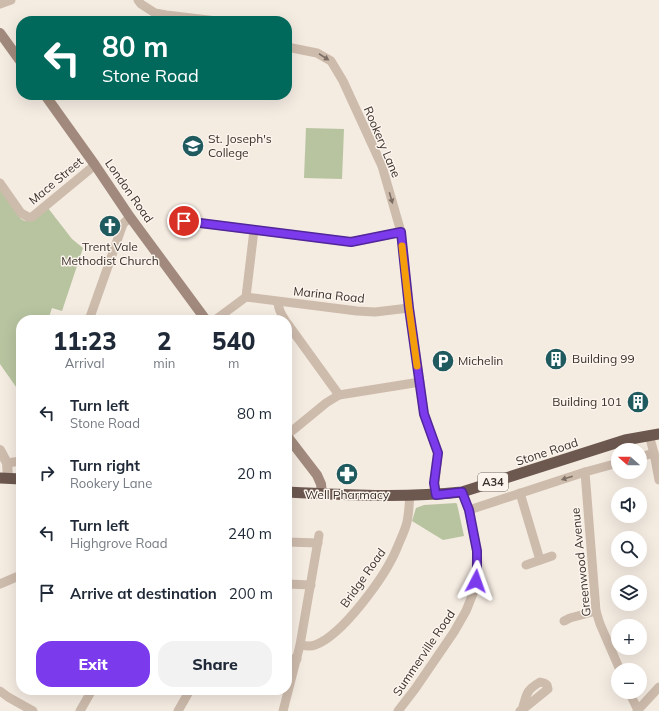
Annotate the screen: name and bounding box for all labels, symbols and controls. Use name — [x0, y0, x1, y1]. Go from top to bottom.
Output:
text: 80 m — [102, 29, 168, 64]
icon: left — [36, 32, 88, 84]
one-way arrow — [319, 53, 329, 61]
text: Stone Road — [102, 64, 199, 87]
street label: Rookery Lane — [361, 104, 404, 180]
place label: St. Joseph's College — [208, 131, 272, 160]
school or university icon: St. Joseph's College — [180, 133, 206, 159]
street label: Mace Street — [26, 154, 86, 208]
street label: London Road — [102, 156, 157, 225]
one-way arrow — [388, 192, 394, 204]
pin — [167, 204, 201, 238]
icon: arrive — [173, 210, 195, 232]
church icon: Trent Vale Methodist Church — [97, 213, 123, 239]
place label: Trent Vale Methodist Church — [61, 239, 159, 268]
street label: Marina Road — [293, 283, 365, 306]
text: 11:23 — [53, 326, 117, 356]
text: 2 — [157, 326, 172, 356]
text: 540 — [212, 326, 255, 356]
building icon: Building 99 — [543, 346, 569, 372]
parking icon: Michelin — [430, 348, 456, 374]
place label: Building 99 — [572, 351, 635, 366]
place label: Michelin — [458, 353, 503, 368]
text: Arrival — [65, 355, 105, 371]
text: min — [153, 355, 175, 371]
text: m — [228, 355, 239, 371]
building icon: Building 101 — [625, 389, 651, 415]
place label: Building 101 — [552, 394, 622, 409]
text: Turn left — [70, 396, 129, 415]
icon: left — [36, 402, 58, 424]
text: 80 m — [237, 404, 272, 423]
text: Stone Road — [70, 415, 140, 431]
street label: Stone Road — [514, 434, 580, 469]
north arrow — [611, 443, 647, 479]
map controls — [611, 443, 647, 699]
text: Turn right — [70, 456, 140, 475]
pharmacy icon: Well Pharmacy — [334, 461, 360, 487]
icon: right — [36, 462, 58, 484]
text: 20 m — [237, 464, 272, 483]
road number: A34 — [478, 473, 508, 491]
text: Rookery Lane — [70, 475, 152, 491]
one-way arrow — [561, 475, 573, 481]
place label: Well Pharmacy — [305, 487, 390, 502]
button: sound — [611, 487, 647, 523]
street label: Greenwood Avenue — [567, 507, 594, 617]
text: Turn left — [70, 516, 129, 535]
icon: left — [36, 522, 58, 544]
text: 240 m — [228, 524, 272, 543]
button: search — [611, 531, 647, 567]
text: Highgrove Road — [70, 535, 167, 551]
street label: Bridge Road — [337, 545, 388, 610]
position arrow — [455, 560, 497, 602]
button: layers — [611, 575, 647, 611]
icon: arrive — [36, 582, 58, 604]
text: Arrive at destination — [70, 584, 217, 603]
text: 200 m — [229, 584, 273, 603]
street label: Summerville Road — [389, 607, 458, 699]
button: + — [611, 619, 647, 655]
button: Exit — [36, 641, 150, 687]
button: Share — [158, 641, 272, 687]
button: − — [611, 663, 647, 699]

